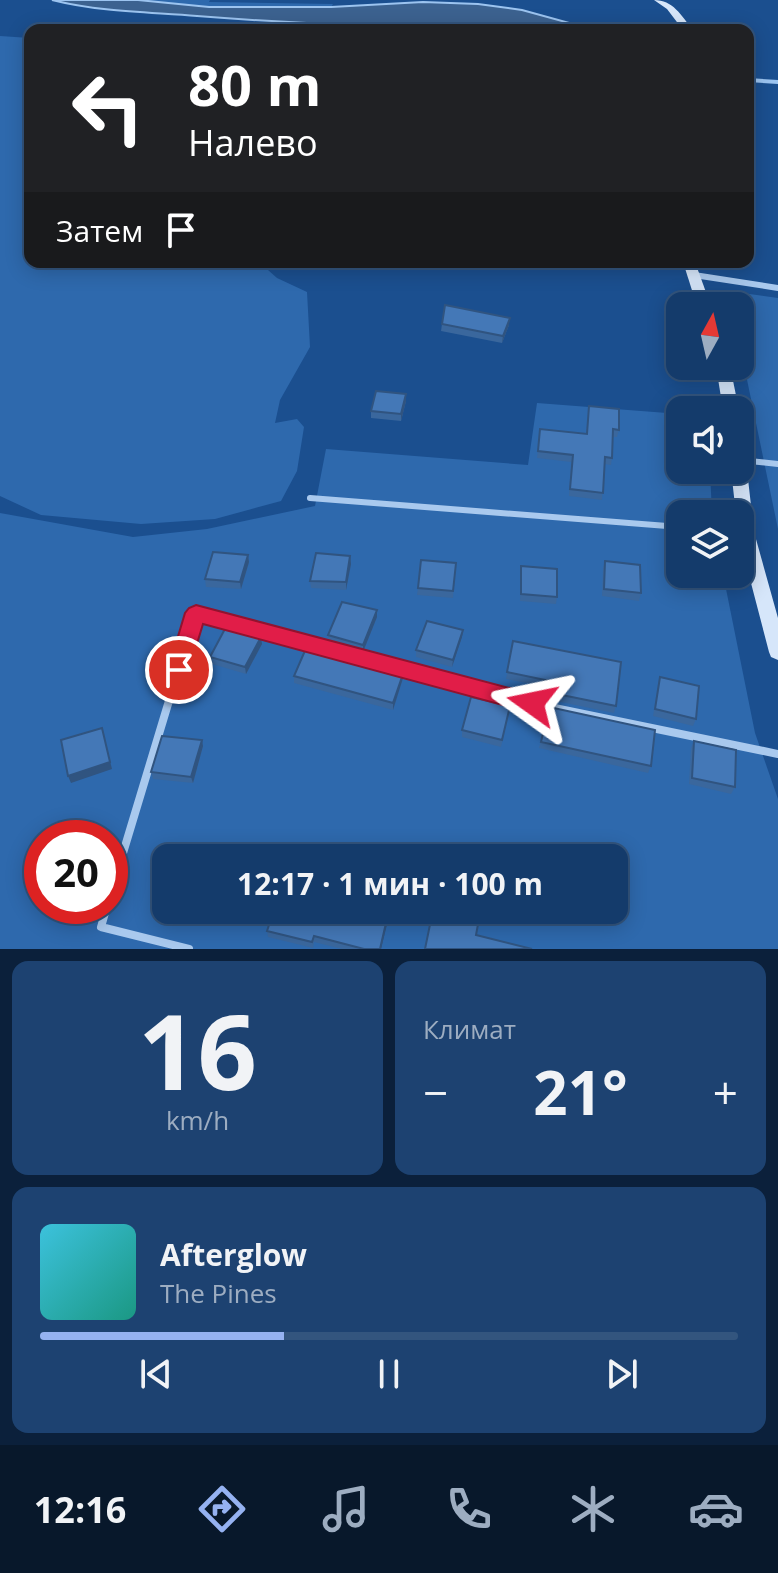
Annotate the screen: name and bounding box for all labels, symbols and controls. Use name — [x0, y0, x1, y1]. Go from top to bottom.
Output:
text: 80 m — [188, 46, 322, 122]
icon: left — [56, 56, 160, 160]
text: Налево — [188, 118, 318, 167]
icon: arrive — [159, 208, 203, 252]
text: Затем — [56, 210, 143, 251]
north arrow — [666, 292, 754, 380]
map controls — [666, 292, 754, 588]
button: sound — [666, 396, 754, 484]
button: layers — [666, 500, 754, 588]
pin — [145, 636, 213, 704]
icon: arrive — [157, 648, 201, 692]
position arrow — [490, 661, 574, 745]
speed limit sign: 20 — [24, 820, 128, 924]
text: 12:17 · 1 мин · 100 m — [237, 863, 543, 904]
text: 16 — [138, 979, 257, 1120]
text: Климат — [423, 1011, 516, 1047]
text: 21° — [533, 1051, 628, 1133]
text: − — [423, 1062, 448, 1122]
text: + — [713, 1062, 738, 1122]
text: km/h — [166, 1102, 229, 1138]
text: Afterglow — [160, 1234, 307, 1275]
text: The Pines — [160, 1275, 277, 1311]
icon: previous — [134, 1352, 178, 1396]
icon: pause — [367, 1352, 411, 1396]
icon: next — [600, 1352, 644, 1396]
icon: directions — [194, 1481, 250, 1537]
icon: music — [318, 1481, 374, 1537]
icon: phone — [441, 1481, 497, 1537]
icon: climate — [565, 1481, 621, 1537]
icon: car — [688, 1481, 744, 1537]
text: 12:16 — [34, 1485, 126, 1534]

